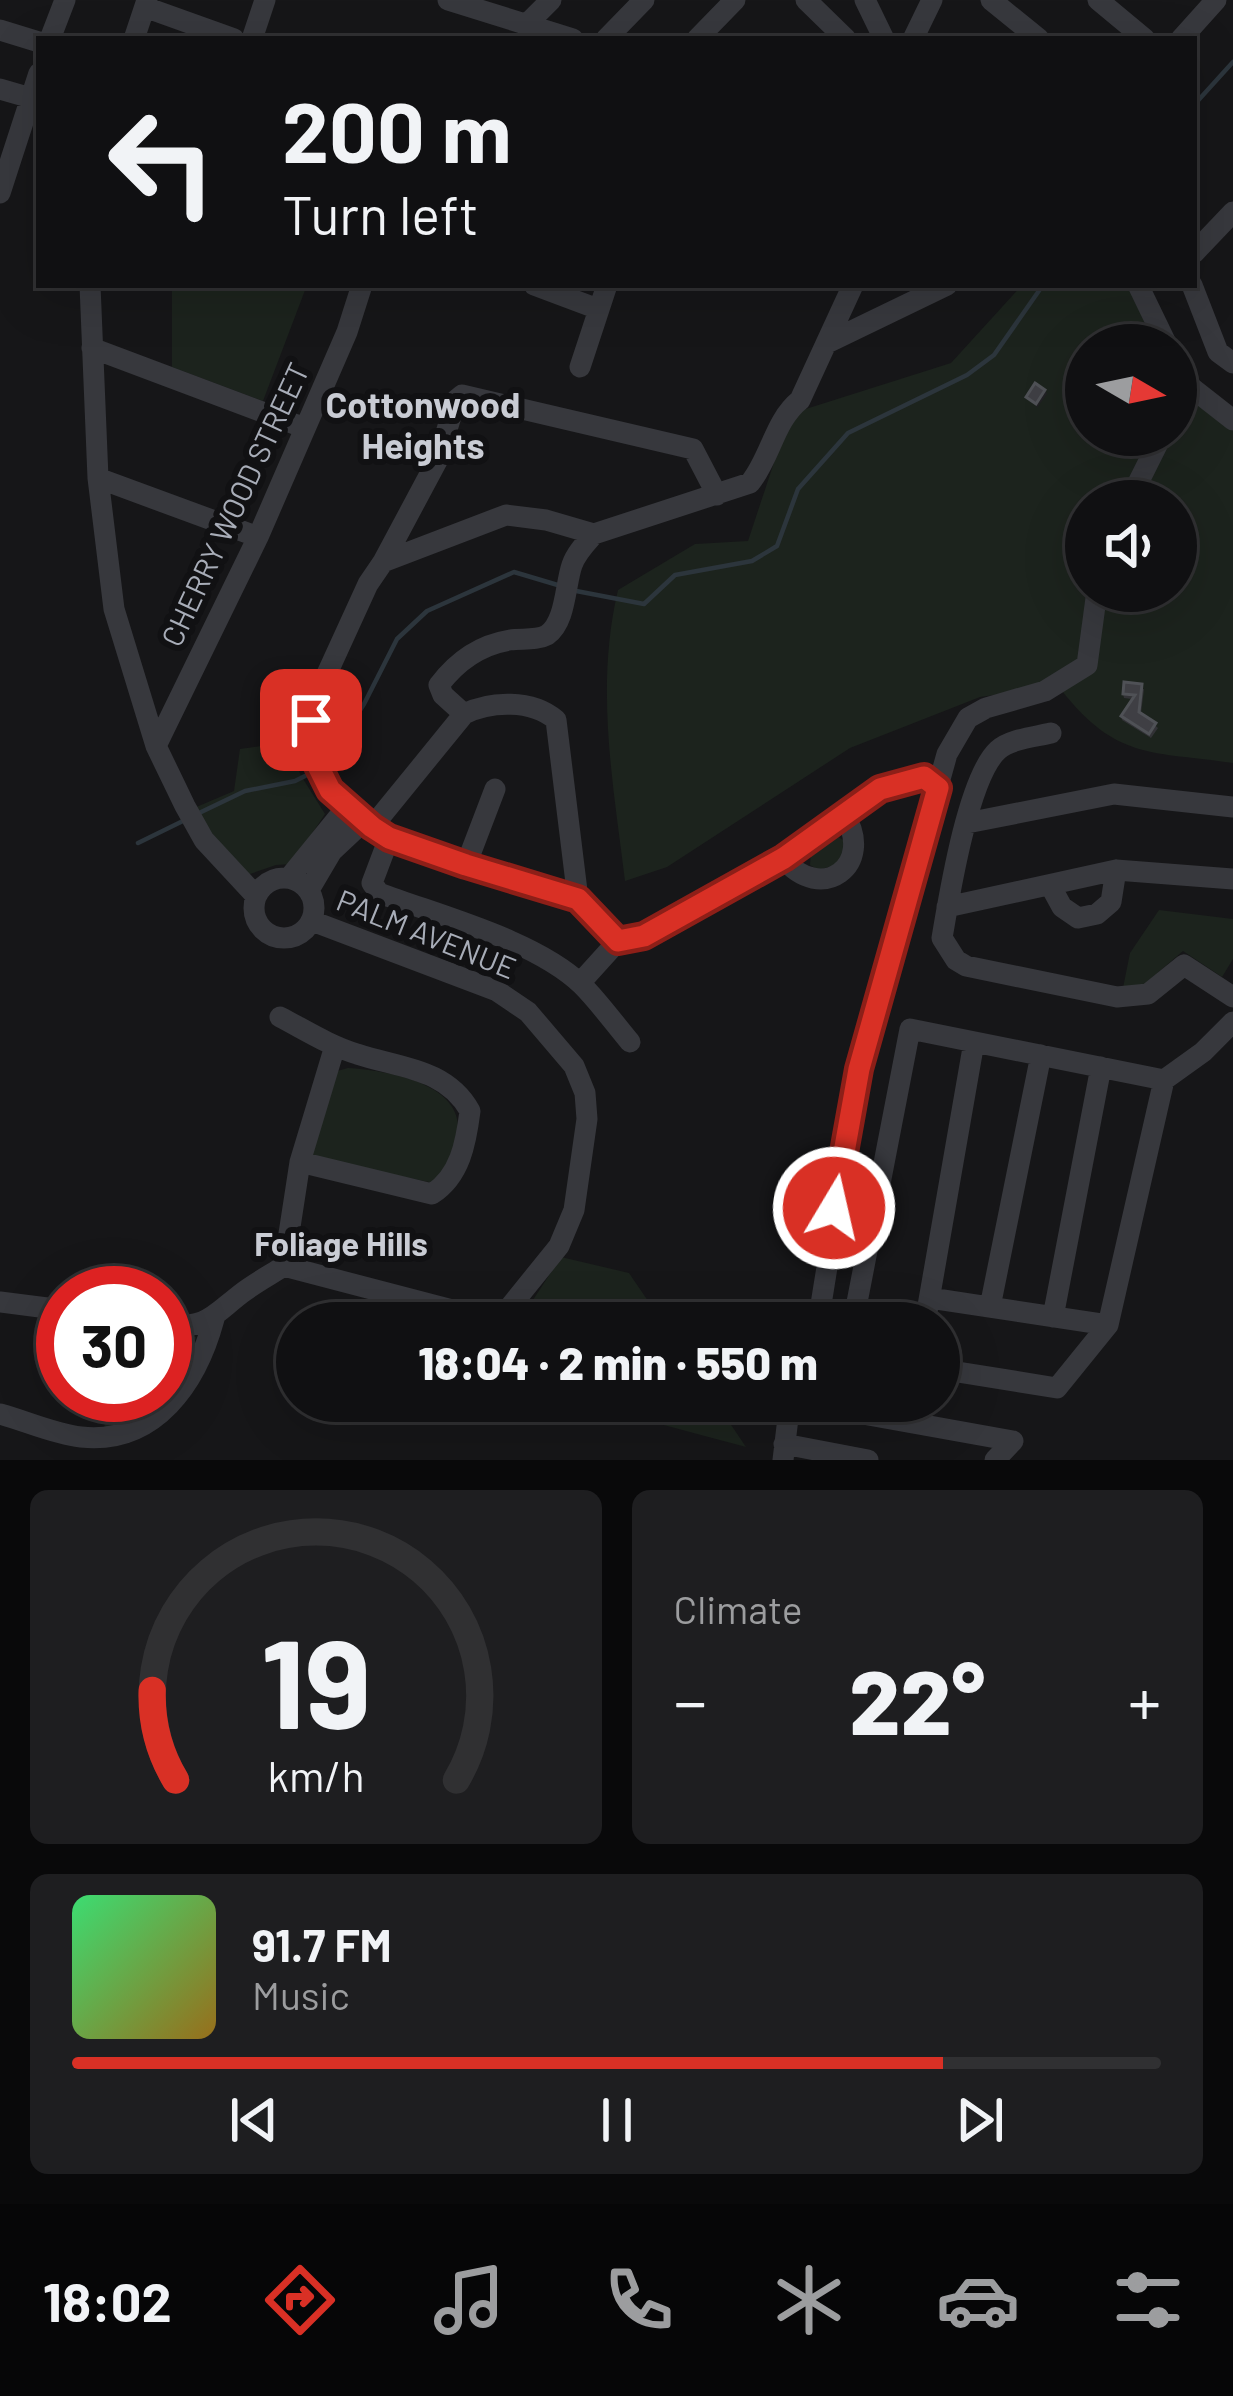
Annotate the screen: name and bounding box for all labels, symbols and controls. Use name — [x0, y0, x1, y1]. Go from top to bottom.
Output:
text: 200 m — [282, 79, 512, 180]
icon: left — [84, 84, 240, 240]
text: Turn left — [282, 181, 479, 246]
north arrow — [1065, 324, 1197, 456]
map controls — [1065, 324, 1197, 612]
street label: CHERRY WOOD STREET — [153, 357, 316, 652]
district label: Cottonwood Heights — [326, 382, 520, 466]
button: sound — [1065, 480, 1197, 612]
pin — [260, 669, 362, 771]
icon: arrive — [278, 687, 344, 753]
street label: PALM AVENUE — [332, 881, 521, 985]
position arrow — [771, 1145, 897, 1271]
district label: Foliage Hills — [254, 1223, 428, 1263]
speed limit sign: 30 — [36, 1266, 192, 1422]
text: 18:04 · 2 min · 550 m — [418, 1335, 818, 1389]
text: Climate — [674, 1585, 803, 1632]
text: 19 — [261, 1604, 371, 1754]
text: 22° — [849, 1645, 985, 1753]
text: − — [674, 1660, 707, 1739]
text: + — [1128, 1660, 1161, 1739]
text: km/h — [267, 1749, 364, 1801]
text: 91.7 FM — [252, 1917, 392, 1971]
text: Music — [252, 1971, 350, 2018]
icon: previous — [221, 2087, 287, 2153]
icon: pause — [584, 2087, 650, 2153]
icon: next — [947, 2087, 1013, 2153]
icon: directions — [258, 2258, 342, 2342]
icon: music — [427, 2258, 511, 2342]
icon: phone — [597, 2258, 681, 2342]
icon: climate — [767, 2258, 851, 2342]
icon: car — [936, 2258, 1020, 2342]
icon: filters — [1106, 2258, 1190, 2342]
text: 18:02 — [43, 2268, 172, 2333]

